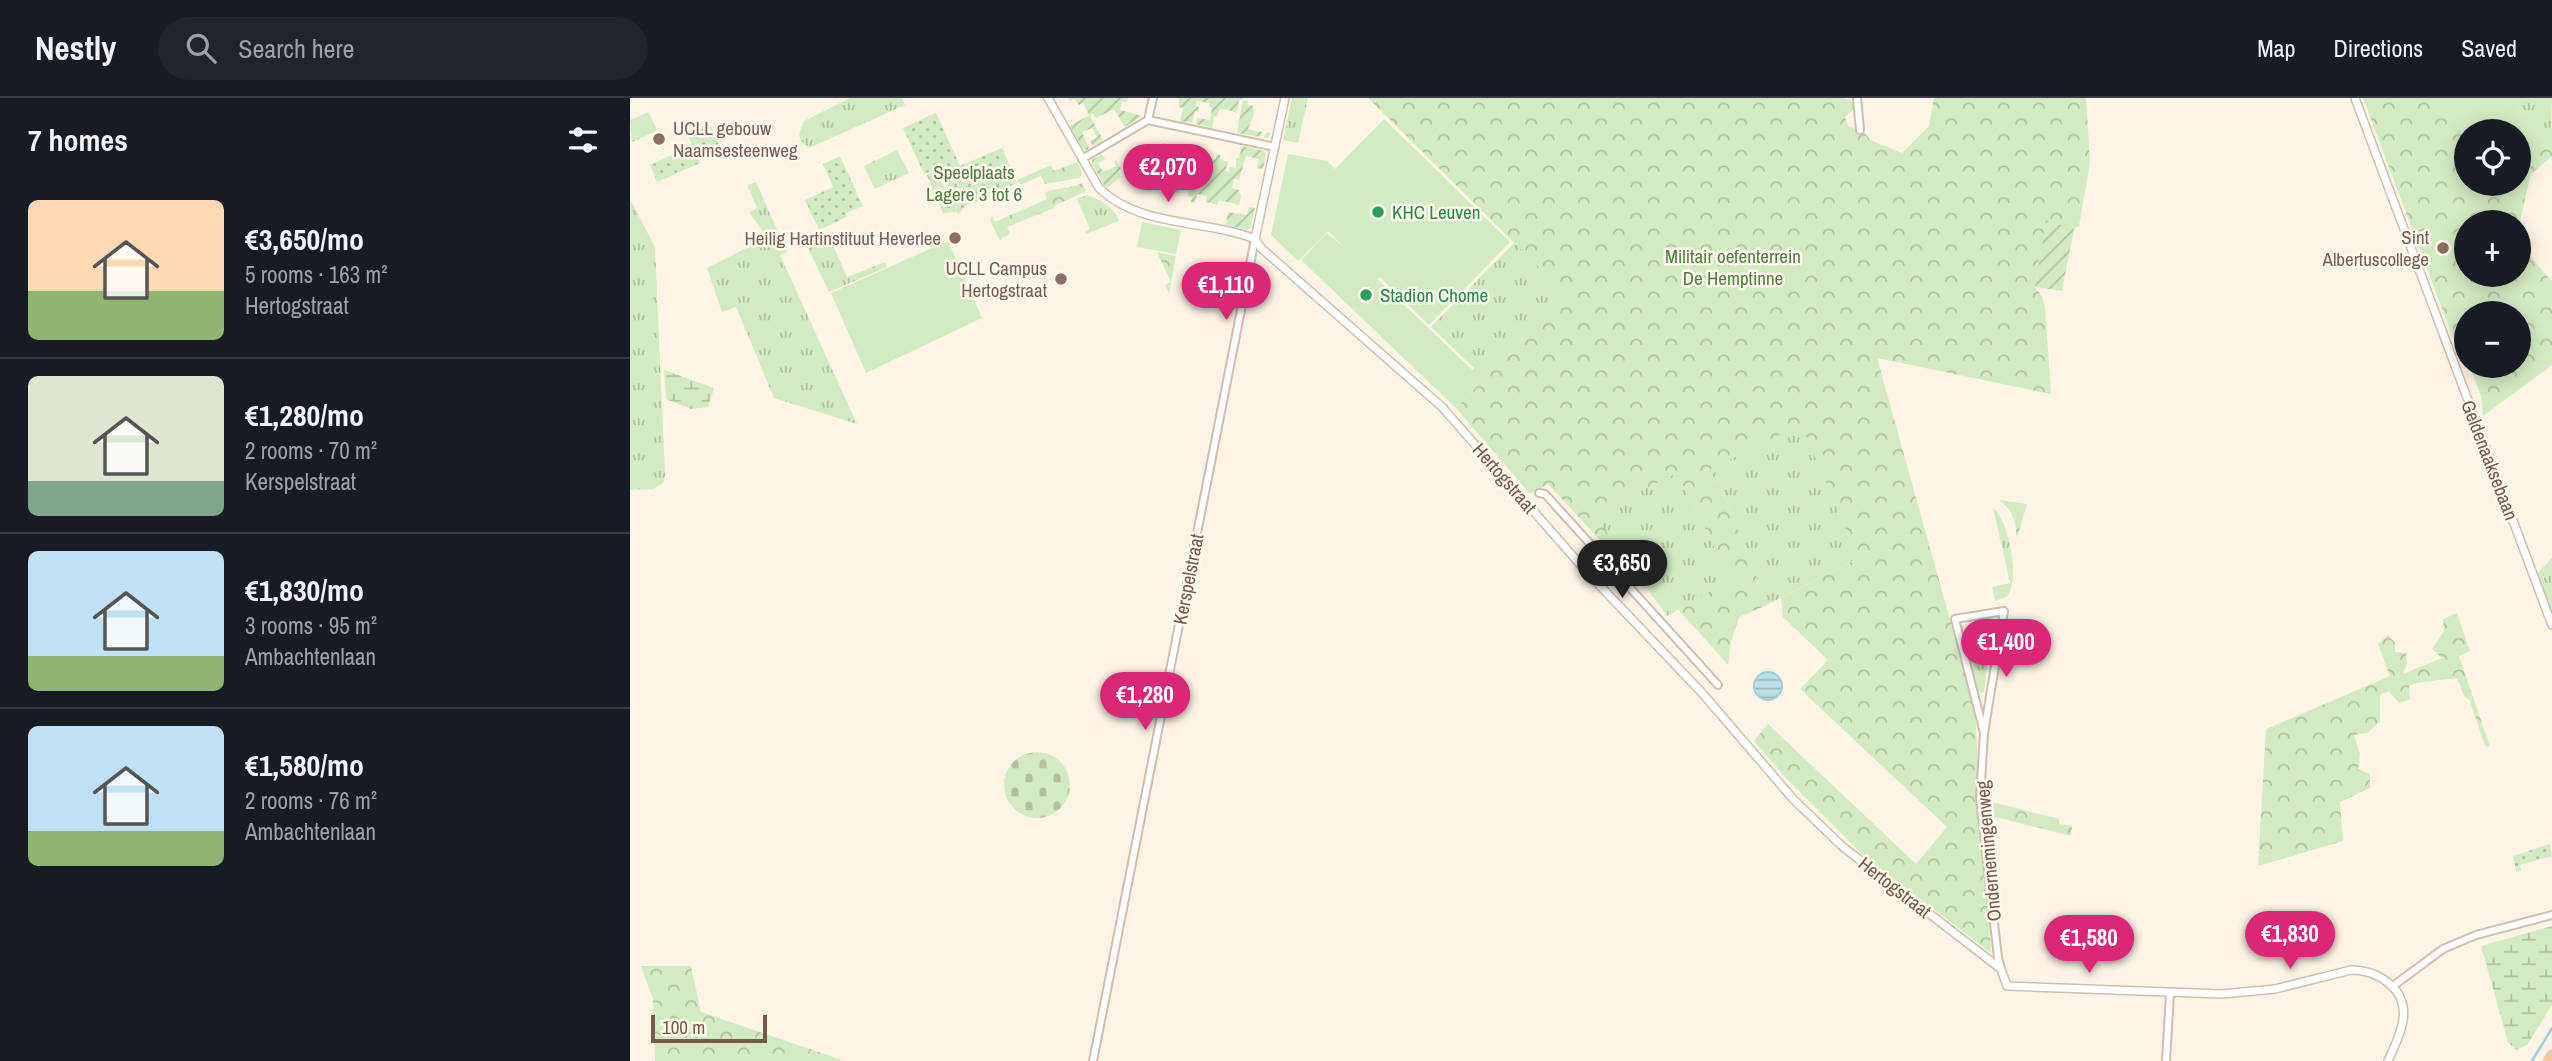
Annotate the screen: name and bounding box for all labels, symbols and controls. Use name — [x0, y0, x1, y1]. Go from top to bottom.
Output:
search box — [158, 17, 648, 80]
text: Nestly — [35, 26, 116, 70]
icon: search — [182, 29, 220, 67]
text: Search here — [238, 31, 354, 66]
text: Map — [2257, 32, 2295, 64]
text: Directions — [2333, 32, 2423, 64]
text: Saved — [2461, 32, 2517, 64]
place label: UCLL gebouw Naamsesteenweg — [673, 115, 798, 163]
map controls — [2454, 119, 2531, 378]
button: locate — [2454, 119, 2531, 196]
text: 7 homes — [28, 120, 128, 160]
icon: filters — [564, 121, 602, 159]
marker: UCLL gebouw Naamsesteenweg — [651, 131, 667, 147]
pin: €2,070 — [1111, 144, 1225, 204]
text: €2,070 — [1139, 151, 1197, 182]
park label: Speelplaats Lagere 3 tot 6 — [926, 159, 1022, 207]
place label: KHC Leuven — [1392, 199, 1480, 225]
marker: KHC Leuven — [1370, 204, 1386, 220]
button: + — [2454, 210, 2531, 287]
text: €3,650/mo — [245, 219, 364, 259]
place label: Sint Albertuscollege — [2321, 224, 2430, 272]
place label: Heilig Hartinstituut Heverlee — [744, 225, 941, 251]
icon: home — [84, 228, 168, 312]
marker: Heilig Hartinstituut Heverlee — [947, 230, 963, 246]
marker: Sint Albertuscollege — [2435, 240, 2451, 256]
park label: Militair oefenterrein De Hemptinne — [1665, 243, 1801, 291]
place label: UCLL Campus Hertogstraat — [945, 255, 1048, 303]
text: 5 rooms · 163 m² — [245, 259, 388, 290]
pin: €1,110 — [1169, 262, 1283, 322]
text: €1,110 — [1198, 269, 1254, 300]
marker: UCLL Campus Hertogstraat — [1053, 271, 1069, 287]
place label: Stadion Chome — [1380, 282, 1488, 308]
marker: Stadion Chome — [1358, 287, 1374, 303]
text: Hertogstraat — [245, 290, 349, 321]
button: − — [2454, 301, 2531, 378]
text: €1,280/mo — [245, 395, 364, 435]
street label: Geldenaaksebaan — [2455, 396, 2525, 524]
icon: home — [84, 404, 168, 488]
text: 2 rooms · 70 m² — [245, 435, 377, 466]
street label: Hertogstraat — [1467, 437, 1543, 519]
text: Kerspelstraat — [245, 466, 356, 497]
street label: Kerspelstraat — [1166, 531, 1210, 627]
pin: €3,650 — [1565, 540, 1679, 600]
text: €3,650 — [1593, 547, 1651, 578]
text: €1,830/mo — [245, 570, 364, 610]
icon: home — [84, 579, 168, 663]
text: 3 rooms · 95 m² — [245, 610, 377, 641]
pin: €1,400 — [1949, 620, 2063, 679]
text: €1,400 — [1977, 626, 2035, 657]
text: Ambachtenlaan — [245, 641, 376, 672]
pin: €1,280 — [1088, 672, 1202, 732]
text: €1,280 — [1116, 679, 1174, 710]
text: €1,580/mo — [245, 745, 364, 785]
icon: home — [84, 754, 168, 838]
street label: Ondernemingenweg — [1969, 779, 2007, 922]
text: 2 rooms · 76 m² — [245, 785, 377, 816]
text: Ambachtenlaan — [245, 816, 376, 847]
street label: Hertogstraat — [1853, 850, 1937, 924]
pin: €1,830 — [2233, 912, 2347, 971]
pin: €1,580 — [2032, 916, 2146, 975]
text: €1,830 — [2261, 918, 2319, 949]
text: €1,580 — [2060, 922, 2118, 953]
scale bar — [651, 1012, 766, 1044]
text: 100 m — [662, 1014, 705, 1040]

